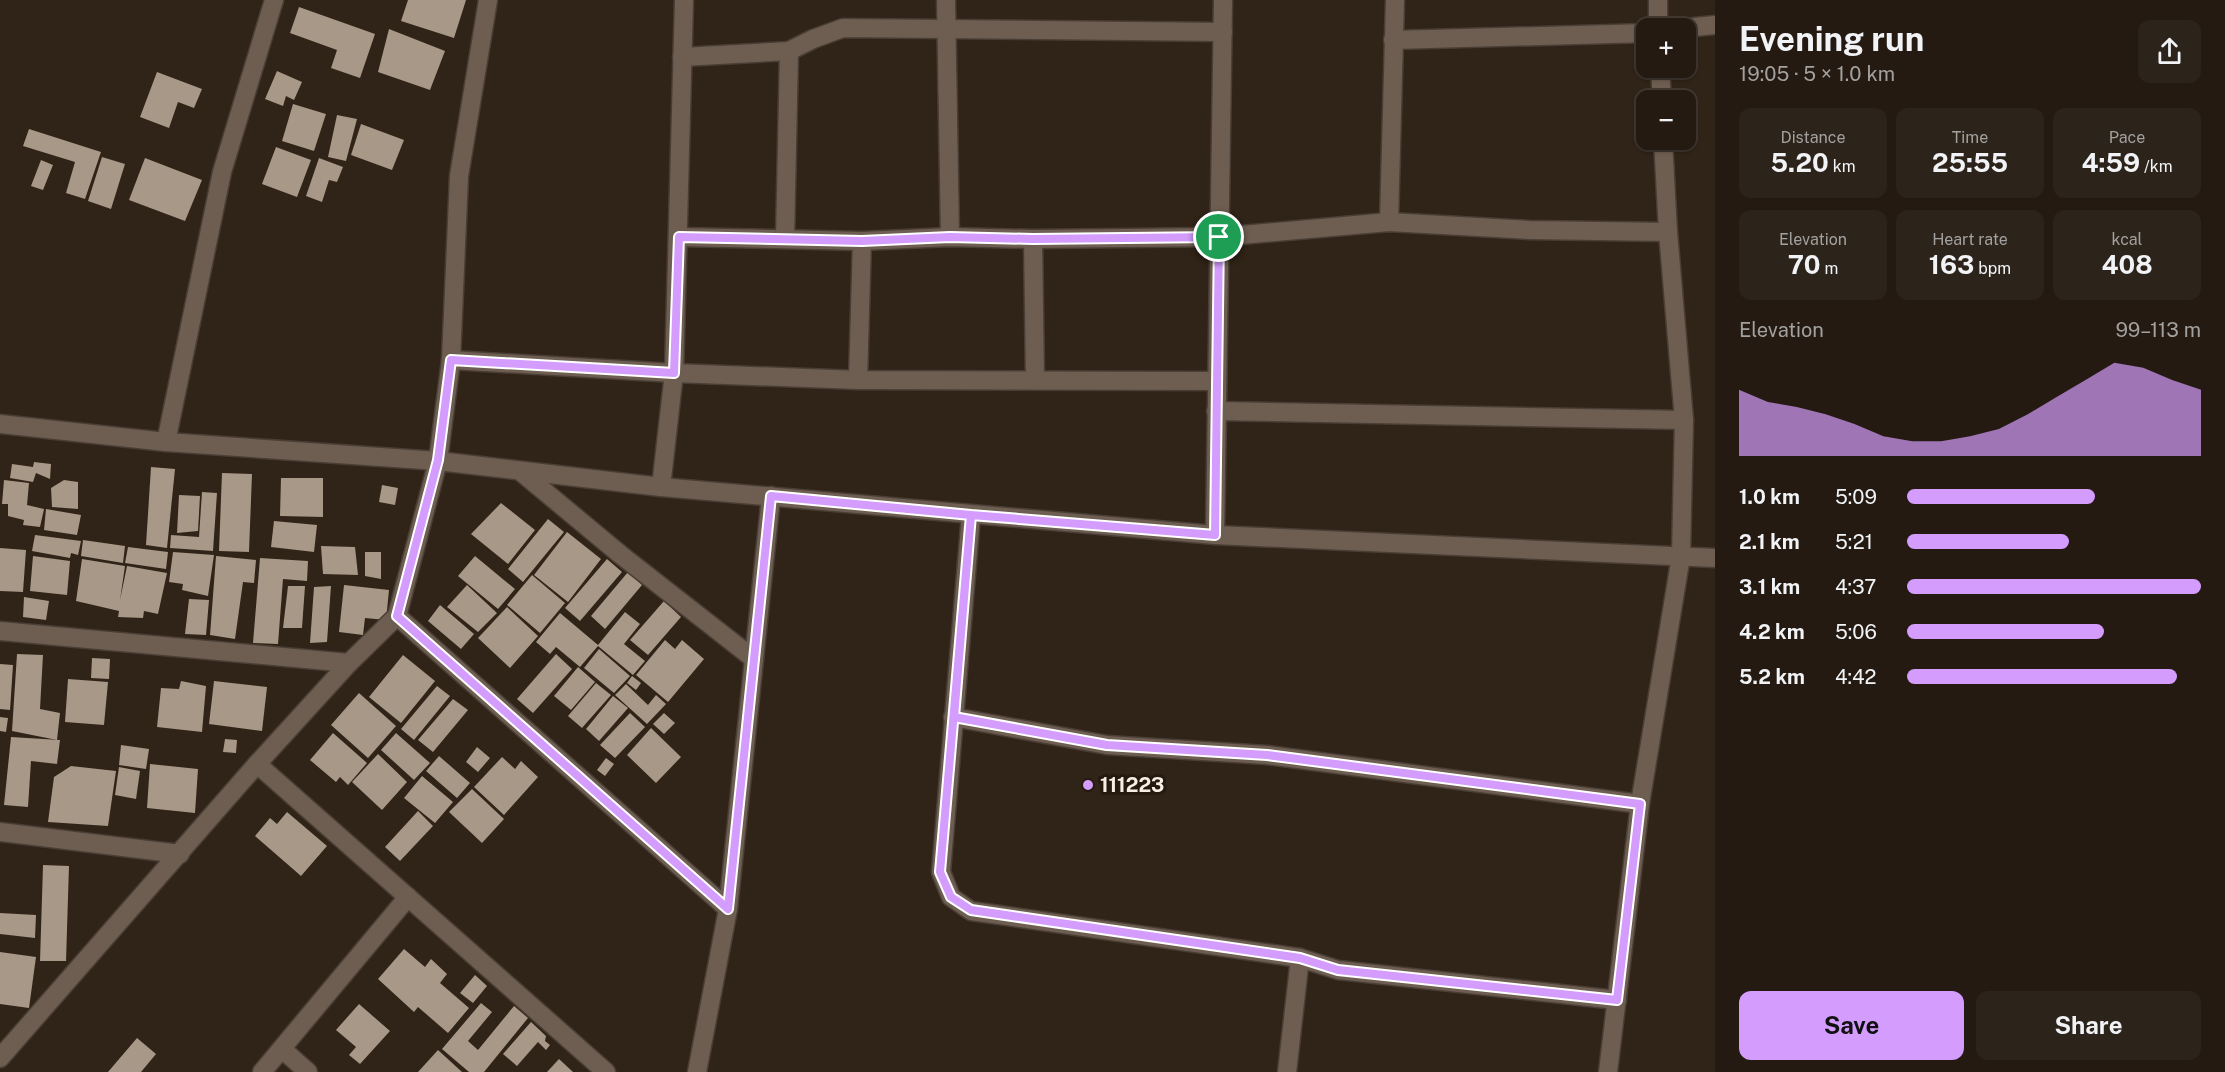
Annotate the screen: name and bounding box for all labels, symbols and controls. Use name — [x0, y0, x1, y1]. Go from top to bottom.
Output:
map controls — [1636, 18, 1696, 150]
button: + — [1636, 18, 1696, 78]
text: Evening run — [1739, 20, 1924, 58]
button: share — [2138, 20, 2201, 83]
text: 19:05 · 5 × 1.0 km — [1739, 62, 1895, 86]
button: − — [1636, 90, 1696, 150]
text: Distance — [1781, 128, 1845, 147]
text: Time — [1952, 128, 1988, 147]
text: Pace — [2109, 128, 2145, 147]
text: 5.20 — [1770, 147, 1829, 178]
text: 25:55 — [1932, 147, 2008, 178]
text: 4:59 — [2081, 147, 2140, 178]
text: km — [1829, 157, 1856, 176]
text: /km — [2140, 157, 2173, 176]
pin — [1193, 211, 1244, 262]
icon: arrive — [1202, 220, 1235, 253]
text: Elevation — [1779, 230, 1847, 249]
text: Heart rate — [1932, 230, 2008, 249]
text: kcal — [2112, 230, 2142, 249]
text: 70 — [1788, 249, 1821, 280]
text: 163 — [1929, 249, 1974, 280]
text: 408 — [2101, 249, 2153, 280]
text: m — [1821, 259, 1838, 278]
text: bpm — [1974, 259, 2011, 278]
text: Elevation — [1739, 318, 1824, 342]
text: 99–113 m — [2116, 318, 2201, 342]
text: 1.0 km — [1739, 485, 1800, 509]
text: 5:09 — [1835, 485, 1877, 509]
text: 2.1 km — [1739, 530, 1800, 554]
text: 5:21 — [1835, 530, 1873, 554]
text: 3.1 km — [1739, 575, 1800, 599]
text: 4:37 — [1835, 575, 1876, 599]
text: 4.2 km — [1739, 620, 1805, 644]
text: 5:06 — [1835, 620, 1877, 644]
text: 5.2 km — [1739, 665, 1805, 689]
text: 4:42 — [1835, 665, 1876, 689]
place label: 111223 — [1100, 773, 1164, 797]
marker: 111223 — [1081, 778, 1095, 792]
button: Save — [1739, 991, 1964, 1060]
button: Share — [1976, 991, 2201, 1060]

